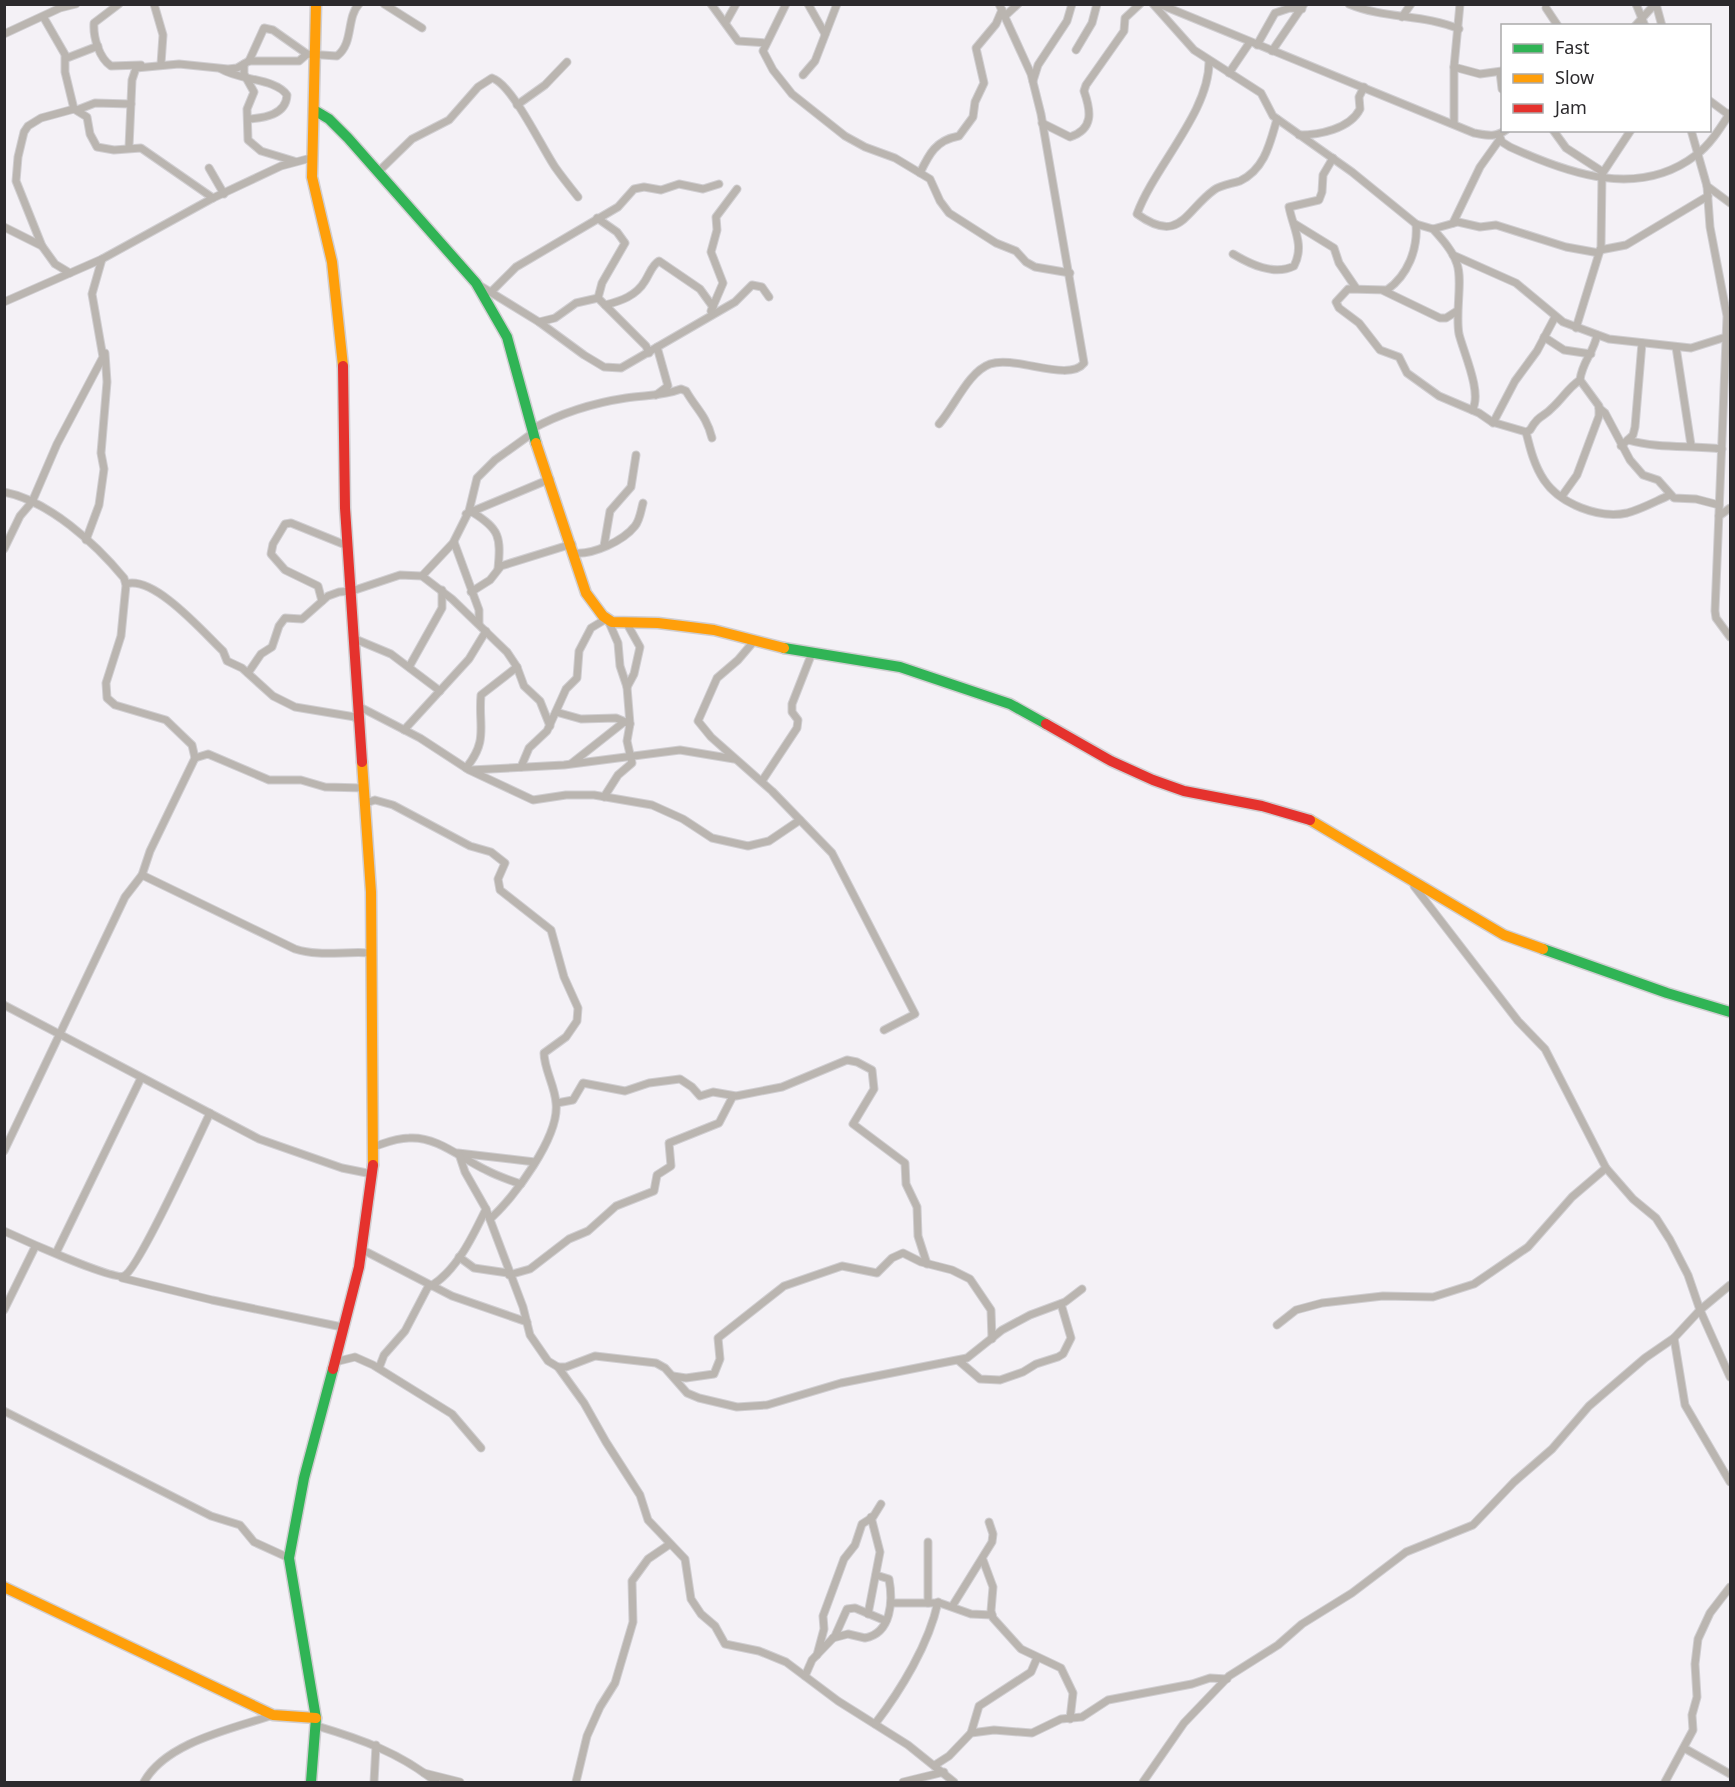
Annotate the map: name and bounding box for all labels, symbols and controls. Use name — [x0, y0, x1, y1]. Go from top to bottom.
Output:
legend — [1501, 24, 1711, 132]
text: Fast — [1555, 35, 1590, 59]
text: Slow — [1555, 65, 1594, 89]
text: Jam — [1553, 95, 1587, 119]

